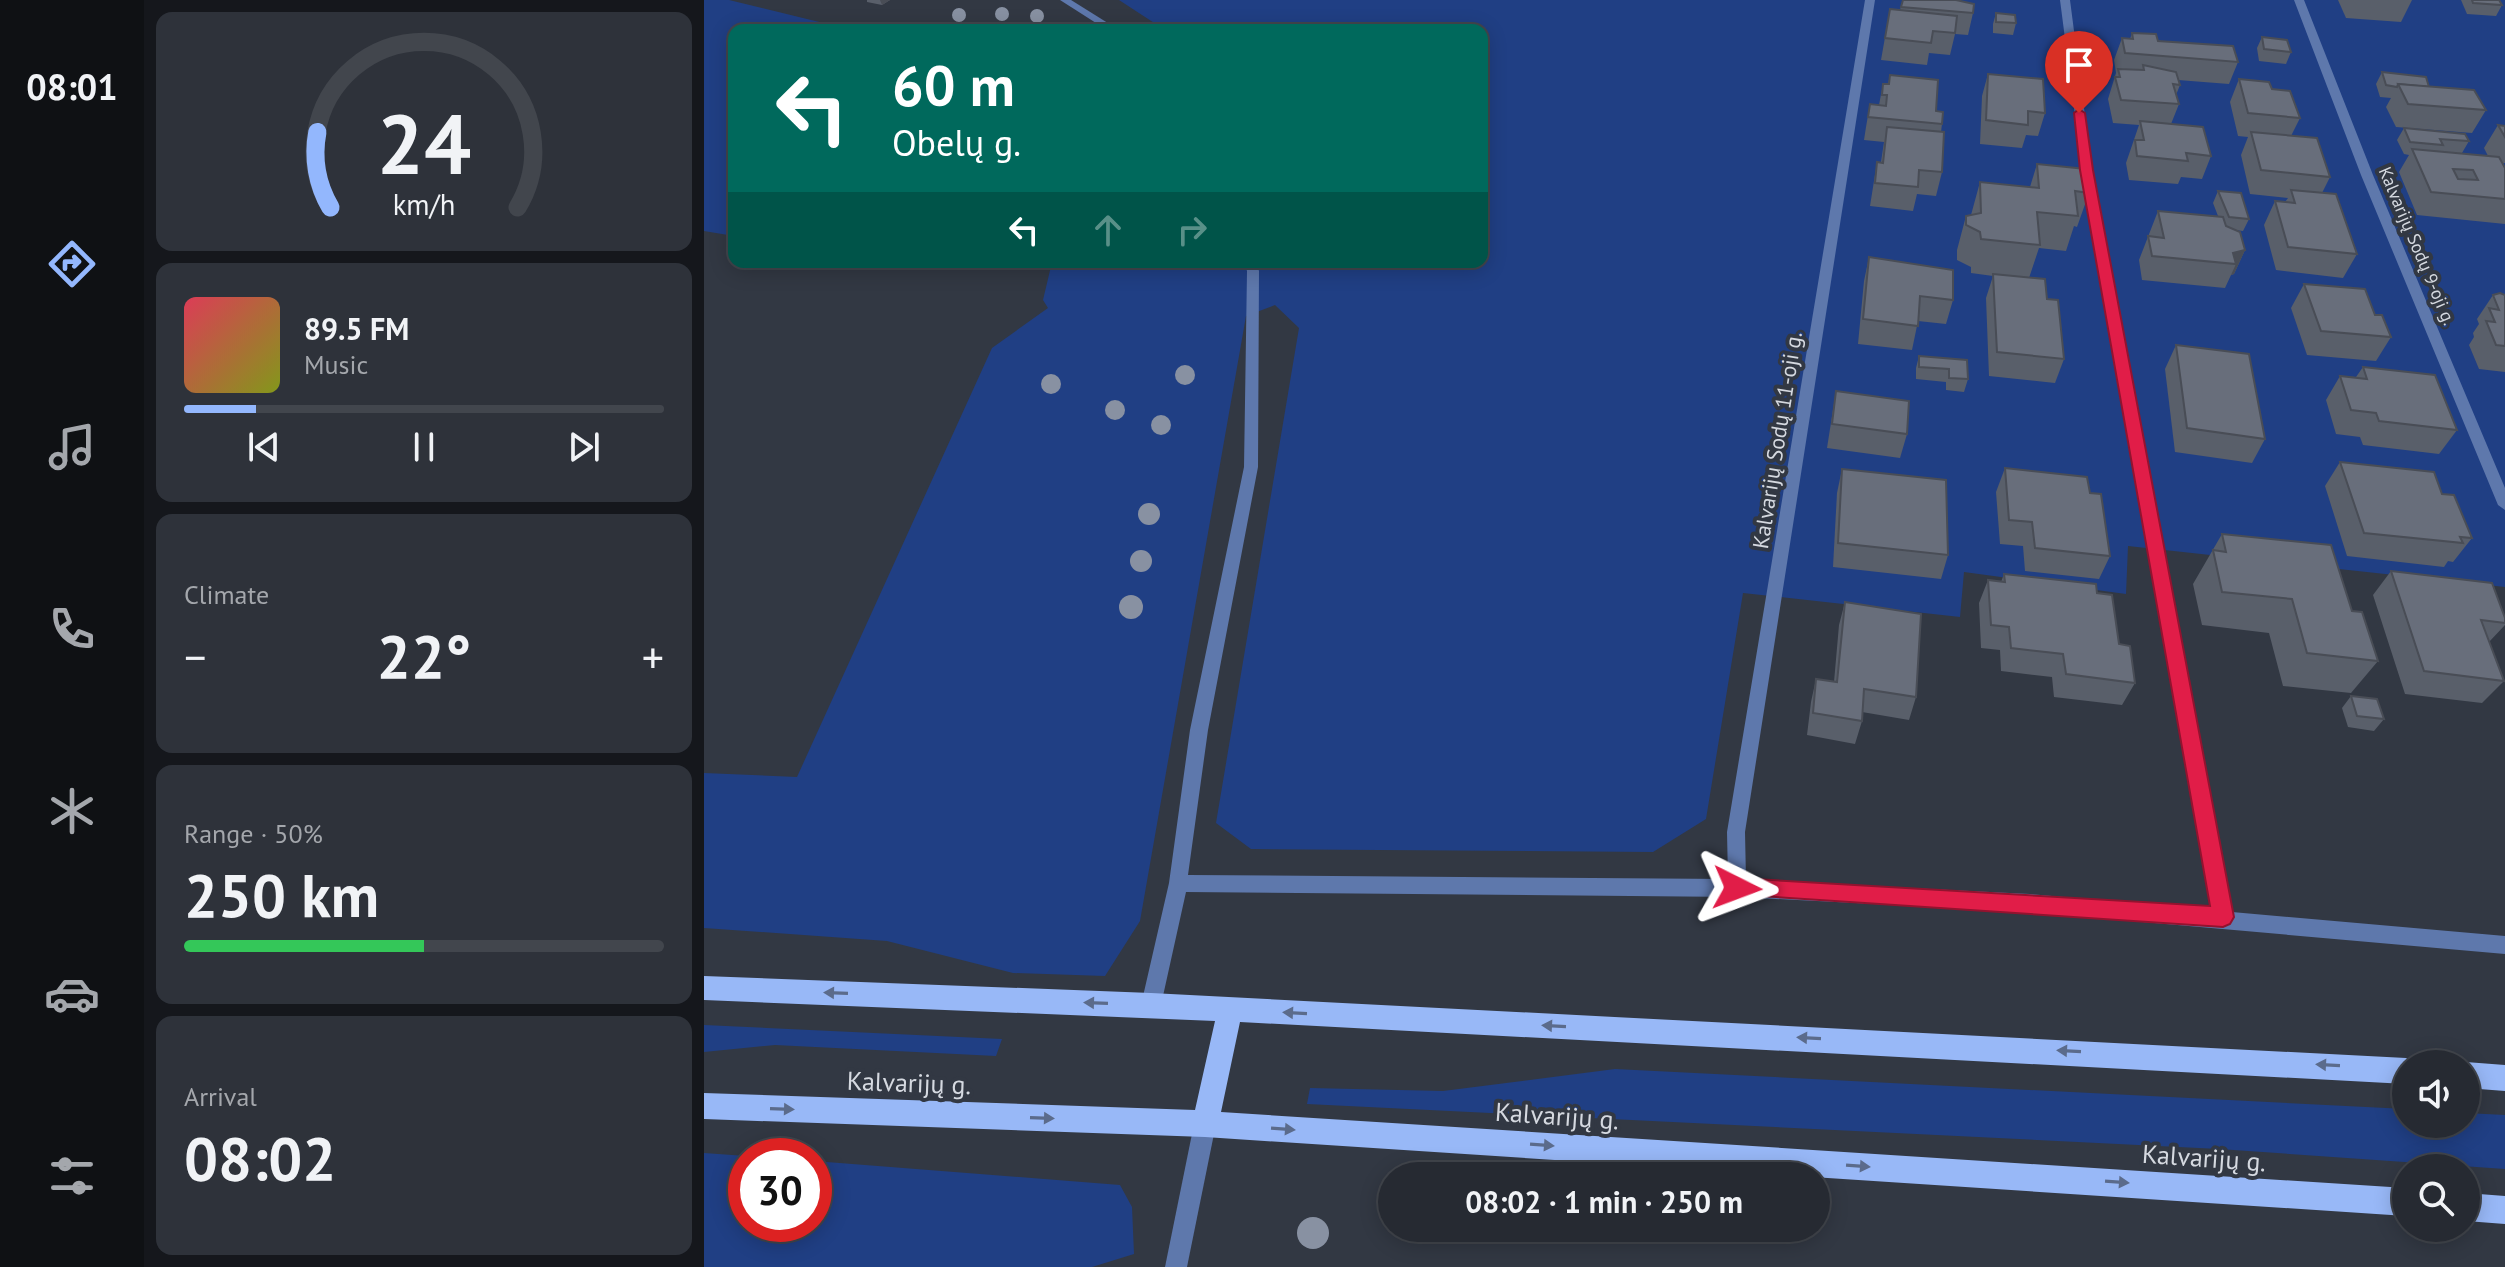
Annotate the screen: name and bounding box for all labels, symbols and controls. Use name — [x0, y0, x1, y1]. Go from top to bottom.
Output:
pin — [2045, 31, 2113, 113]
icon: arrive — [2057, 43, 2101, 87]
text: 60 m — [892, 49, 1015, 121]
icon: left — [760, 56, 864, 160]
text: 08:01 — [26, 63, 118, 110]
text: 24 — [377, 88, 471, 196]
text: Obelų g. — [892, 119, 1021, 166]
street label: Kalvarijų Sodų 9-oji g. — [2374, 163, 2461, 328]
text: km/h — [393, 186, 455, 223]
icon: left — [1002, 208, 1046, 252]
icon: ahead — [1086, 208, 1130, 252]
icon: right — [1170, 208, 1214, 252]
icon: directions — [44, 236, 100, 292]
text: 89.5 FM — [304, 309, 409, 348]
street label: Kalvarijų Sodų 11-oji g. — [1746, 329, 1808, 551]
text: Music — [304, 348, 368, 381]
icon: music — [44, 419, 100, 475]
icon: previous — [242, 425, 286, 469]
icon: pause — [402, 425, 446, 469]
icon: next — [562, 425, 606, 469]
text: Climate — [184, 578, 269, 611]
icon: phone — [44, 601, 100, 657]
text: 22° — [377, 617, 471, 695]
text: − — [184, 628, 206, 685]
text: + — [642, 628, 664, 685]
icon: climate — [44, 783, 100, 839]
text: Range · 50% — [184, 817, 323, 850]
position arrow — [1695, 846, 1779, 930]
text: 250 km — [184, 856, 379, 934]
icon: car — [44, 966, 100, 1022]
one-way arrow — [823, 986, 848, 999]
one-way arrow — [1083, 997, 1108, 1010]
one-way arrow — [1282, 1006, 1307, 1019]
one-way arrow — [1541, 1019, 1566, 1032]
one-way arrow — [1796, 1032, 1821, 1045]
one-way arrow — [2056, 1044, 2081, 1057]
map controls — [2392, 1050, 2480, 1242]
button: sound — [2392, 1050, 2480, 1138]
one-way arrow — [2315, 1059, 2340, 1072]
street label: Kalvarijų g. — [846, 1064, 972, 1101]
text: Arrival — [184, 1080, 257, 1113]
street label: Kalvarijų g. — [1494, 1095, 1620, 1136]
one-way arrow — [770, 1102, 795, 1115]
one-way arrow — [1030, 1111, 1055, 1124]
text: 08:02 — [184, 1119, 336, 1197]
one-way arrow — [1271, 1123, 1296, 1136]
street label: Kalvarijų g. — [2141, 1137, 2267, 1178]
speed limit sign: 30 — [728, 1138, 832, 1242]
one-way arrow — [1530, 1139, 1555, 1152]
icon: filters — [44, 1148, 100, 1204]
button: search — [2392, 1154, 2480, 1242]
one-way arrow — [1846, 1160, 1871, 1173]
one-way arrow — [2105, 1176, 2130, 1189]
text: 08:02 · 1 min · 250 m — [1465, 1182, 1743, 1221]

